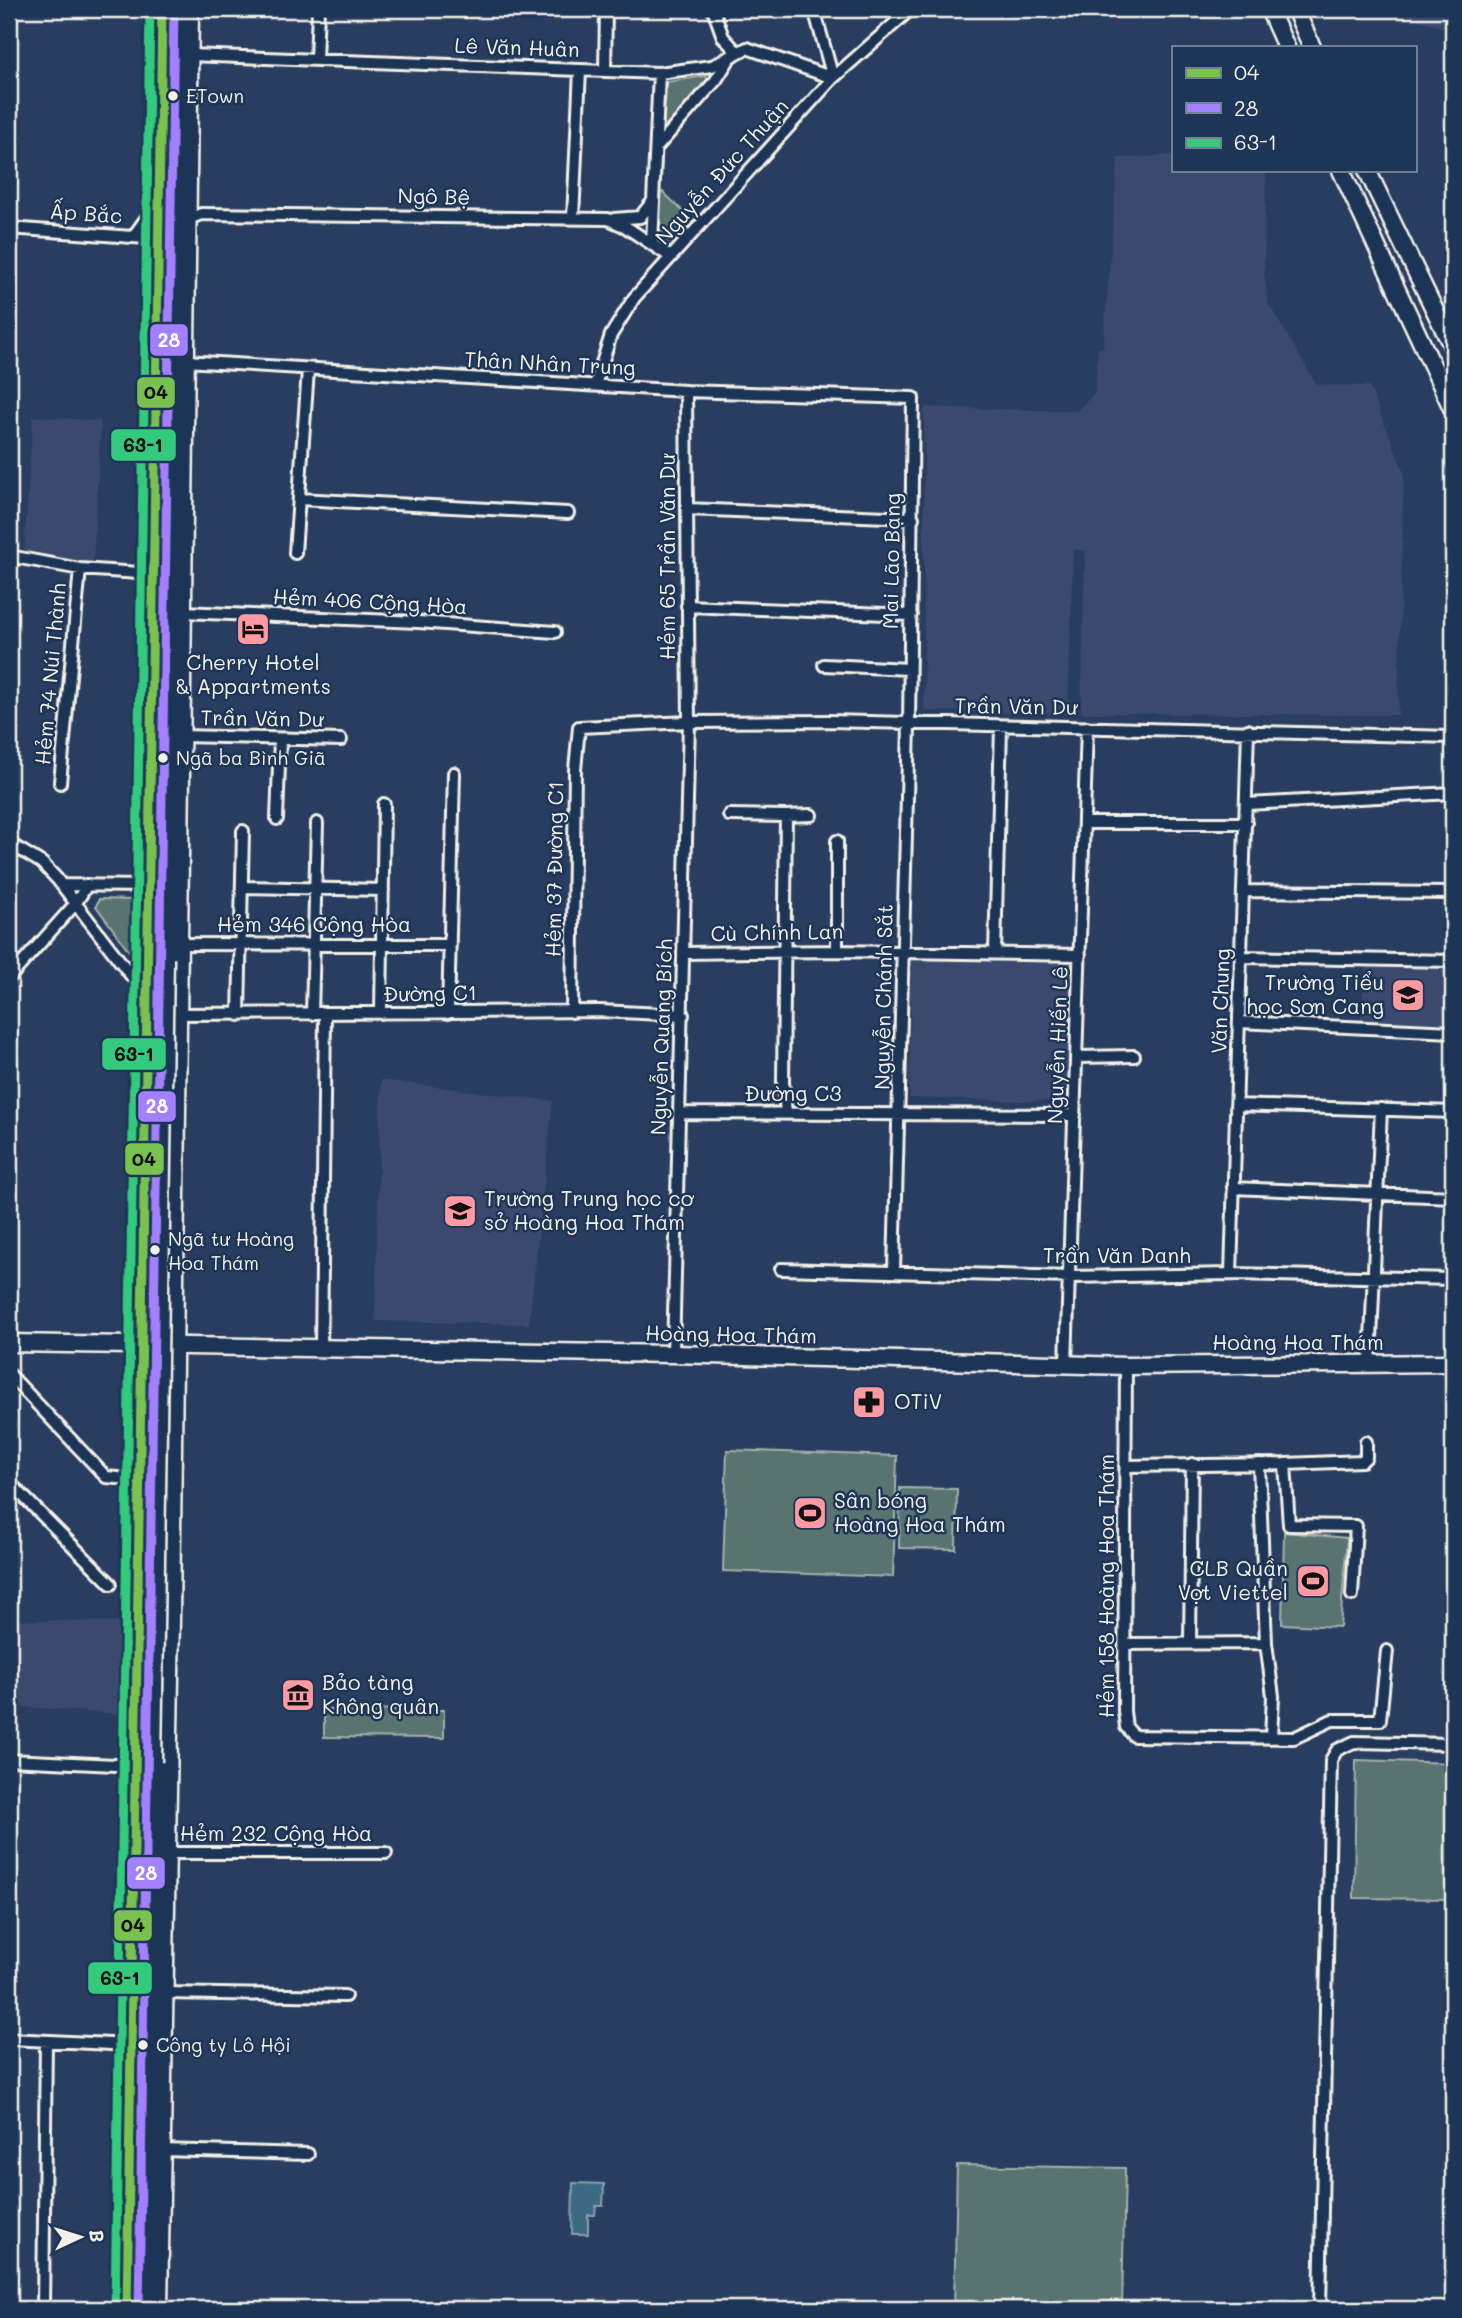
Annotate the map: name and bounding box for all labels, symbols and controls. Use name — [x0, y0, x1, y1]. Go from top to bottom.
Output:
street label: Lê Văn Huân — [454, 31, 580, 62]
legend — [1172, 46, 1416, 172]
text: 04 — [1234, 58, 1260, 85]
place label: ETown — [186, 83, 244, 108]
marker: ETown — [166, 89, 180, 103]
street label: Nguyễn Đức Thuận — [648, 93, 793, 249]
text: 28 — [1234, 94, 1258, 121]
text: 63-1 — [1234, 128, 1277, 155]
street label: Ngô Bệ — [397, 181, 471, 210]
street label: Ấp Bắc — [49, 196, 123, 229]
line badge: 28 — [149, 323, 189, 357]
text: 28 — [158, 327, 180, 352]
street label: Thân Nhân Trung — [464, 345, 636, 380]
line badge: 04 — [136, 376, 176, 409]
text: 04 — [144, 379, 168, 404]
line badge: 63-1 — [110, 428, 177, 462]
text: 63-1 — [123, 432, 163, 457]
street label: Hẻm 65 Trần Văn Dư — [653, 453, 680, 660]
street label: Mai Lão Bạng — [876, 493, 905, 629]
street label: Hẻm 74 Núi Thành — [28, 582, 71, 766]
street label: Hẻm 406 Cộng Hòa — [272, 582, 468, 619]
hotel icon: Cherry Hotel & Appartments — [234, 610, 272, 648]
place label: Cherry Hotel & Appartments — [175, 648, 331, 699]
street label: Trần Văn Dư — [954, 691, 1079, 720]
street label: Trần Văn Dư — [200, 703, 325, 732]
place label: Ngã ba Bình Giã — [176, 745, 326, 770]
marker: Ngã ba Bình Giã — [156, 751, 170, 765]
street label: Hẻm 37 Đường C1 — [538, 781, 569, 957]
street label: Nguyễn Chánh Sắt — [867, 904, 898, 1090]
street label: Hẻm 346 Cộng Hòa — [217, 910, 411, 937]
street label: Cù Chính Lan — [710, 917, 843, 946]
street label: Nguyễn Quang Bích — [644, 938, 677, 1136]
street label: Văn Chung — [1204, 948, 1235, 1054]
street label: Nguyễn Hiến Lê — [1040, 965, 1073, 1125]
place label: Trường Tiểu học Sơn Cang — [1246, 968, 1384, 1019]
school or university icon: Trường Tiểu học Sơn Cang — [1389, 976, 1427, 1014]
street label: Đường C1 — [383, 978, 477, 1007]
line badge: 63-1 — [101, 1037, 167, 1071]
text: 63-1 — [114, 1041, 154, 1066]
street label: Đường C3 — [745, 1079, 841, 1106]
line badge: 28 — [137, 1090, 177, 1123]
text: 28 — [146, 1093, 168, 1118]
line badge: 04 — [124, 1142, 165, 1176]
text: 04 — [132, 1146, 156, 1171]
place label: Trường Trung học cơ sở Hoàng Hoa Thám — [484, 1184, 695, 1235]
school or university icon: Trường Trung học cơ sở Hoàng Hoa Thám — [441, 1192, 479, 1230]
place label: Ngã tư Hoàng Hoa Thám — [168, 1226, 294, 1275]
street label: Trần Văn Danh — [1043, 1241, 1191, 1268]
marker: Ngã tư Hoàng Hoa Thám — [148, 1243, 162, 1257]
street label: Hoàng Hoa Thám — [645, 1319, 817, 1348]
street label: Hoàng Hoa Thám — [1212, 1328, 1384, 1355]
pharmacy icon: OTiV — [850, 1383, 888, 1421]
place label: OTiV — [894, 1387, 942, 1414]
street label: Hẻm 158 Hoàng Hoa Thám — [1092, 1454, 1119, 1718]
place label: Sân bóng Hoàng Hoa Thám — [834, 1486, 1006, 1537]
sports icon: Sân bóng Hoàng Hoa Thám — [791, 1494, 829, 1532]
place label: CLB Quần Vợt Viettel — [1178, 1554, 1288, 1605]
sports icon: CLB Quần Vợt Viettel — [1294, 1562, 1332, 1600]
place label: Bảo tàng Không quân — [322, 1668, 439, 1719]
museum icon: Bảo tàng Không quân — [279, 1676, 317, 1714]
street label: Hẻm 232 Cộng Hòa — [180, 1819, 372, 1846]
line badge: 28 — [126, 1856, 166, 1890]
text: 28 — [135, 1860, 157, 1885]
line badge: 04 — [113, 1909, 153, 1942]
text: 04 — [121, 1912, 145, 1937]
line badge: 63-1 — [87, 1961, 153, 1995]
text: 63-1 — [100, 1965, 140, 1990]
place label: Công ty Lô Hội — [156, 2032, 291, 2057]
marker: Công ty Lô Hội — [136, 2038, 150, 2052]
north arrow — [46, 2202, 116, 2272]
text: B — [85, 2229, 110, 2243]

